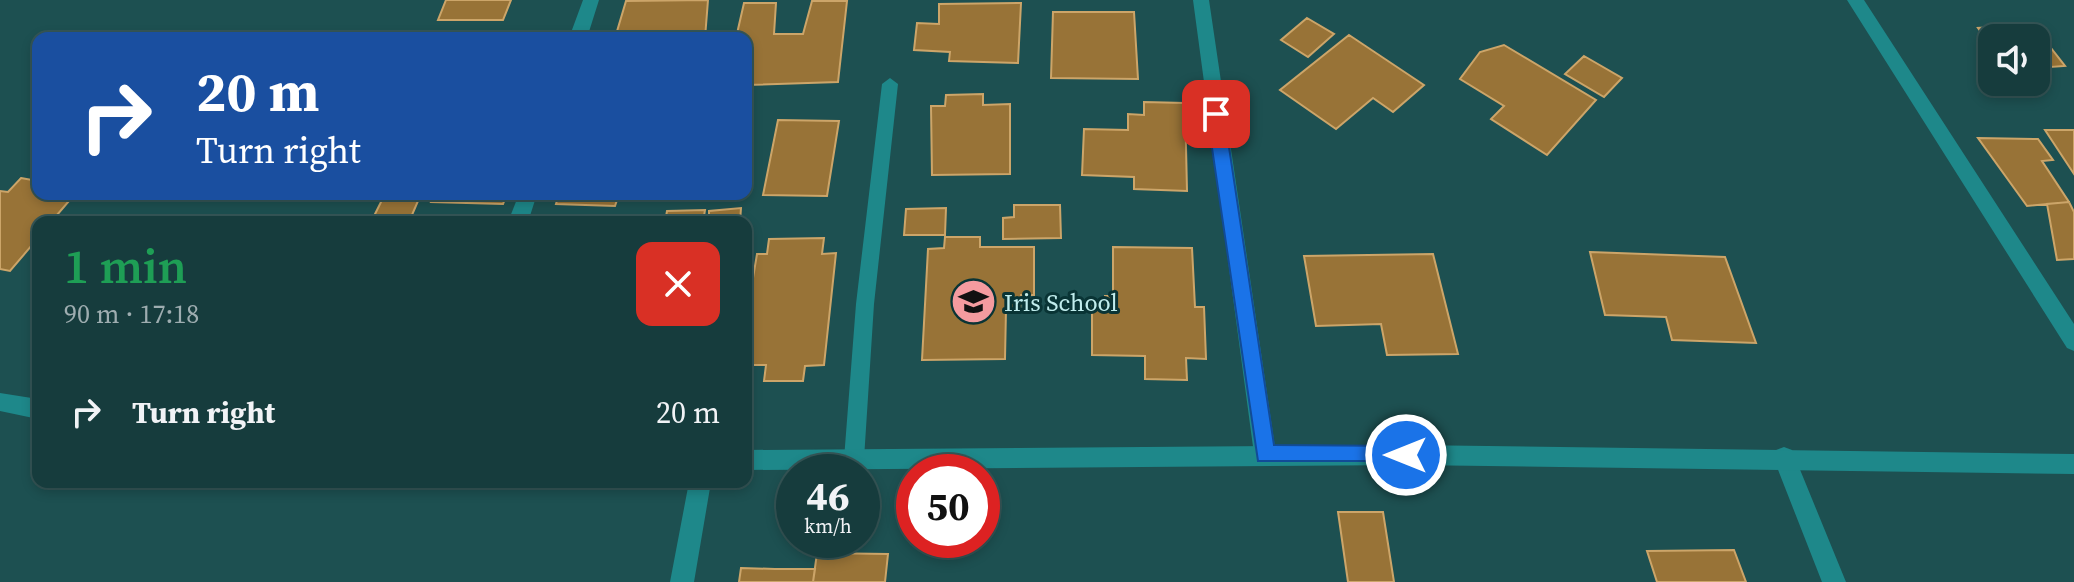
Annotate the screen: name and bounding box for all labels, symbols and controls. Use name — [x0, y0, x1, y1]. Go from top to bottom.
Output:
map controls — [1978, 24, 2050, 96]
button: sound — [1978, 24, 2050, 96]
text: 20 m — [196, 53, 319, 130]
icon: right — [64, 64, 168, 168]
pin — [1182, 80, 1250, 148]
icon: arrive — [1194, 92, 1238, 136]
text: Turn right — [196, 126, 361, 175]
text: 1 min — [64, 233, 187, 299]
button: close — [636, 242, 720, 326]
school or university icon: Iris School — [949, 278, 997, 326]
place label: Iris School — [1004, 286, 1118, 319]
text: 90 m · 17:18 — [64, 296, 199, 332]
icon: right — [64, 390, 108, 434]
text: Turn right — [132, 392, 275, 433]
text: 20 m — [656, 392, 720, 433]
position arrow — [1364, 413, 1448, 497]
speed limit sign: 50 — [896, 454, 1000, 558]
text: 46 — [806, 469, 850, 523]
text: km/h — [804, 512, 852, 540]

